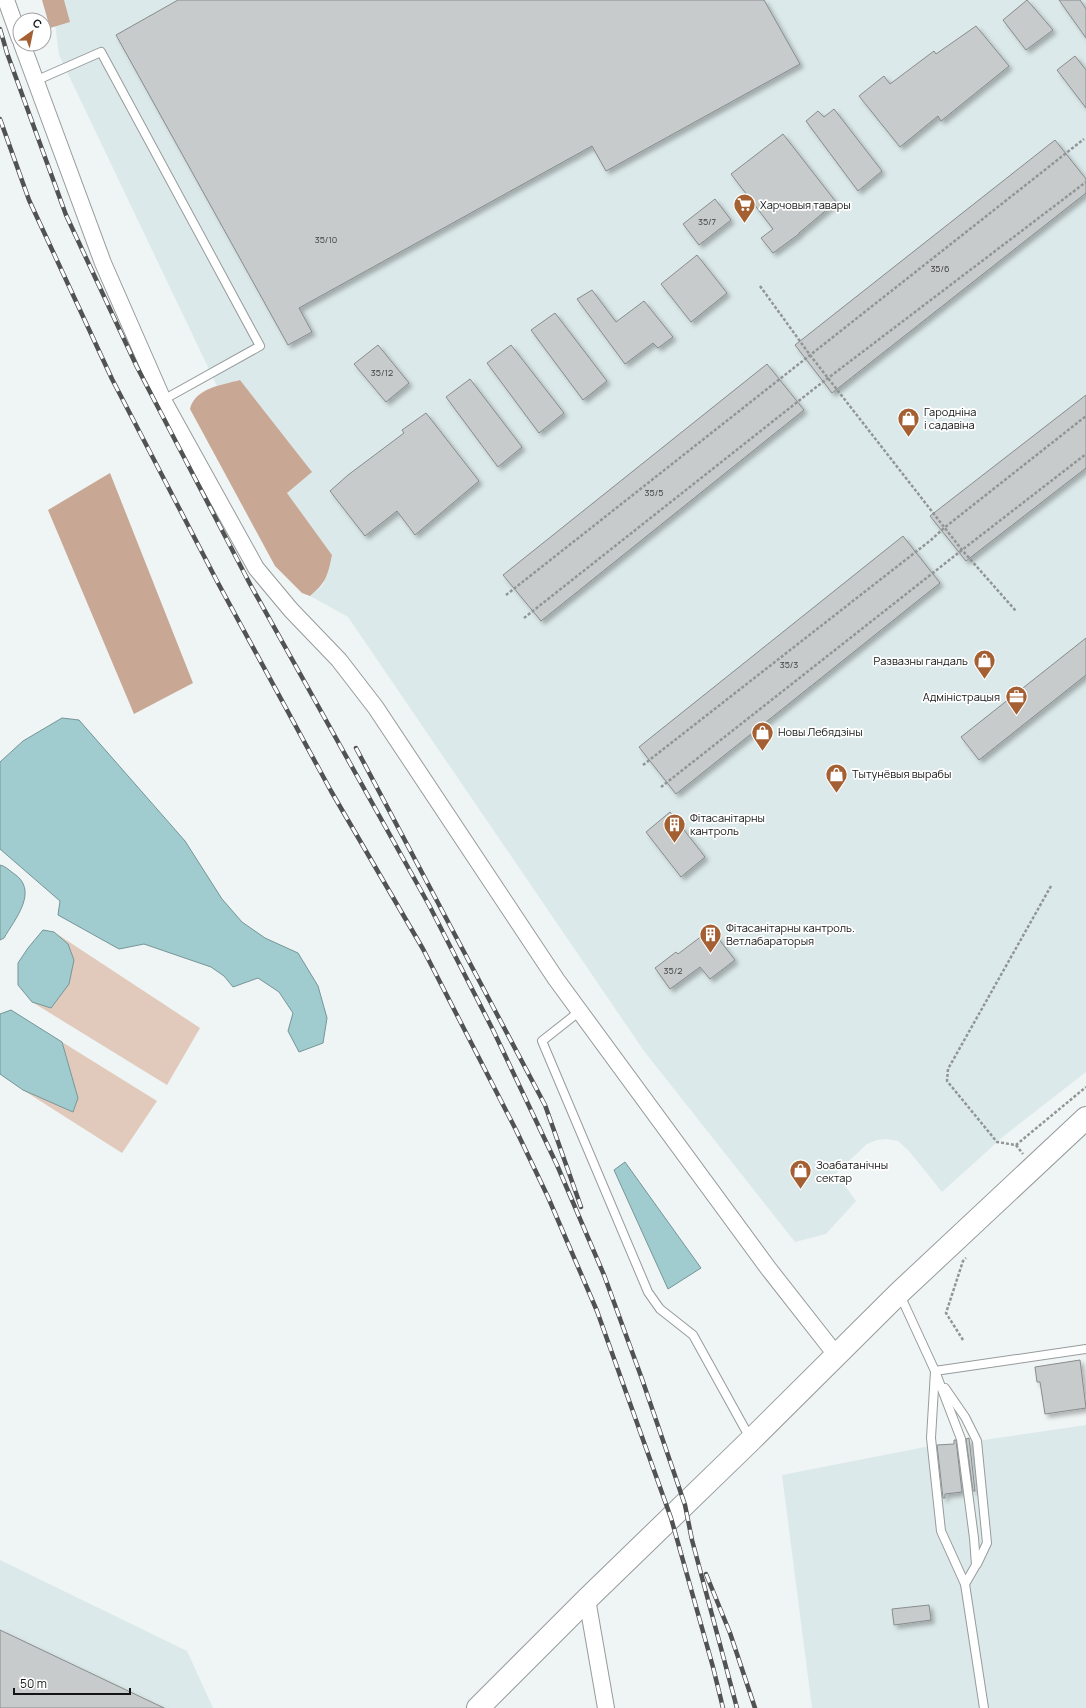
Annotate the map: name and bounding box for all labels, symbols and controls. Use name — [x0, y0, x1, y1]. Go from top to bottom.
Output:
north arrow — [12, 12, 52, 52]
text: С — [30, 15, 45, 32]
supermarket icon: Харчовыя тавары — [732, 192, 758, 225]
place label: Харчовыя тавары — [760, 197, 851, 212]
house number: 35/7 — [698, 215, 717, 228]
house number: 35/10 — [315, 233, 337, 246]
house number: 35/6 — [930, 262, 950, 275]
house number: 35/12 — [371, 366, 393, 379]
place label: Гародніна і садавіна — [924, 404, 976, 432]
shop icon: Гародніна і садавіна — [896, 405, 922, 438]
house number: 35/5 — [645, 486, 663, 499]
shop icon: Развазны гандаль — [971, 648, 997, 681]
place label: Развазны гандаль — [874, 653, 968, 668]
house number: 35/3 — [780, 658, 798, 671]
office icon: Адміністрацыя — [1003, 684, 1029, 717]
place label: Адміністрацыя — [923, 689, 1000, 704]
shop icon: Новы Лебядзіны — [750, 719, 776, 752]
place label: Новы Лебядзіны — [778, 724, 863, 739]
shop icon: Тытунёвыя вырабы — [823, 761, 849, 794]
place label: Тытунёвыя вырабы — [852, 766, 951, 781]
place label: Фітасанітарны кантроль — [690, 810, 765, 838]
building icon: Фітасанітарны кантроль — [662, 811, 688, 844]
place label: Фітасанітарны кантроль. Ветлабараторыя — [726, 920, 855, 948]
building icon: Фітасанітарны кантроль. Ветлабараторыя — [698, 921, 724, 954]
house number: 35/2 — [664, 964, 682, 977]
place label: Зоабатанічны сектар — [816, 1157, 888, 1185]
shop icon: Зоабатанічны сектар — [787, 1158, 813, 1191]
scale bar — [14, 1670, 130, 1696]
text: 50 m — [20, 1675, 47, 1692]

